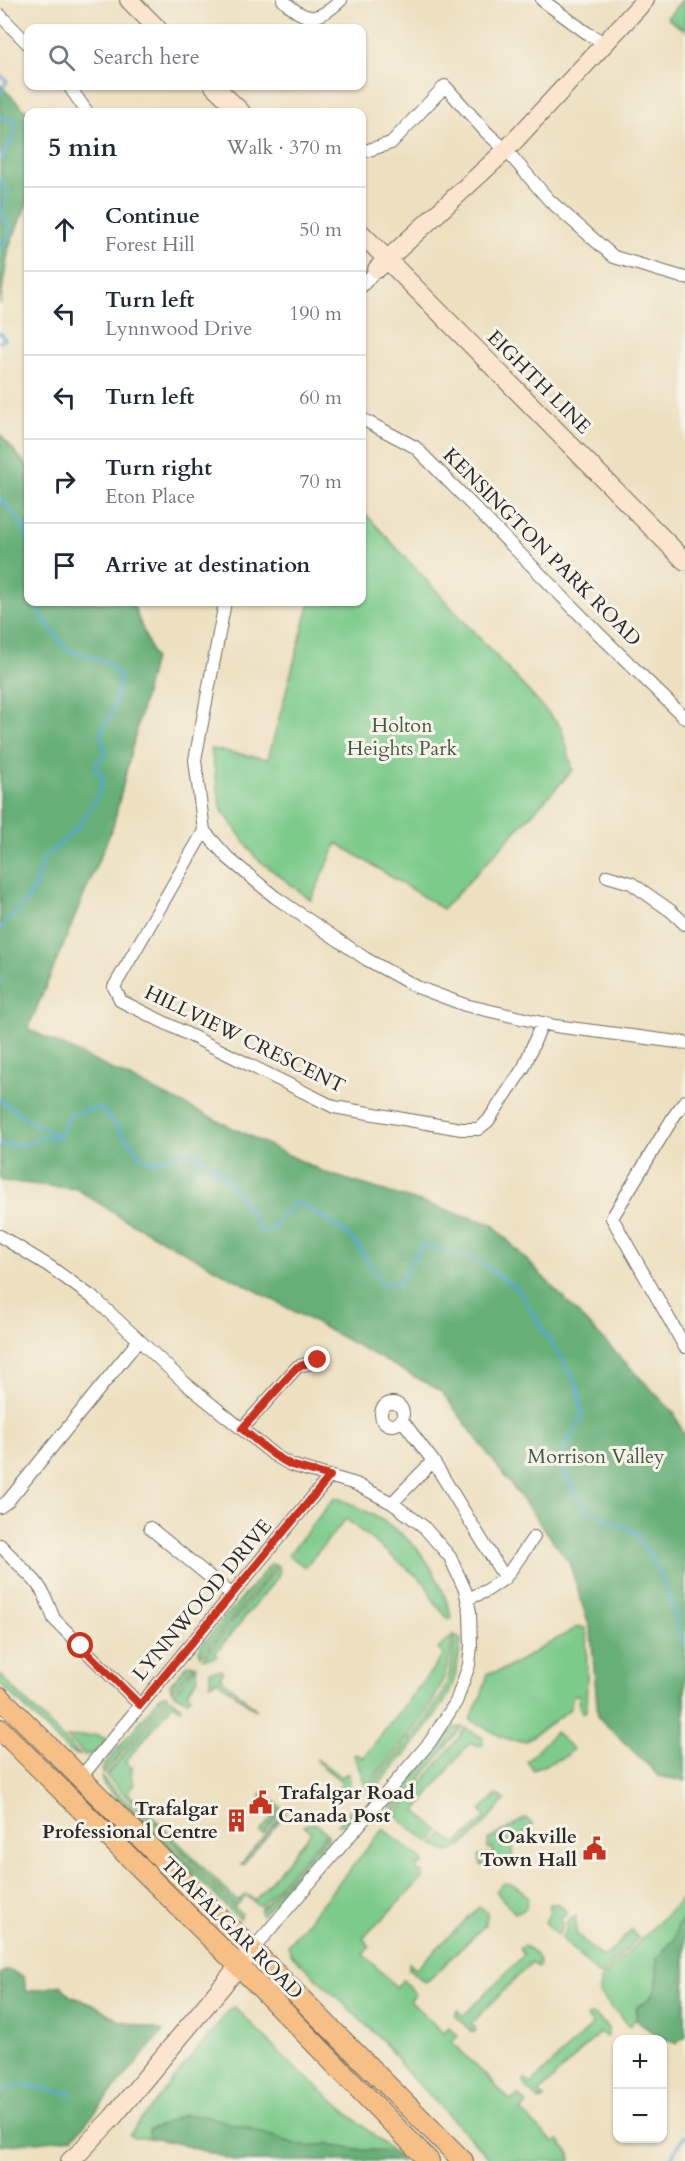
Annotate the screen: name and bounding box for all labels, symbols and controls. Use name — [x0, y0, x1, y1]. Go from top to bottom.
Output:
search box — [24, 24, 366, 90]
icon: search — [45, 41, 78, 74]
text: Search here — [93, 42, 200, 72]
text: 5 min — [48, 130, 117, 165]
text: Walk · 370 m — [227, 134, 342, 161]
text: Continue — [105, 201, 200, 231]
icon: ahead — [48, 213, 81, 246]
text: 50 m — [299, 216, 342, 243]
text: Forest Hill — [105, 231, 194, 258]
text: Turn left — [105, 285, 194, 315]
icon: left — [48, 297, 81, 330]
text: 190 m — [289, 300, 342, 327]
text: Lynnwood Drive — [105, 315, 252, 342]
street label: EIGHTH LINE — [481, 324, 597, 440]
icon: left — [48, 381, 81, 414]
text: Turn left — [105, 382, 194, 412]
text: 60 m — [299, 384, 342, 411]
street label: KENSINGTON PARK ROAD — [437, 442, 647, 652]
text: Turn right — [105, 453, 212, 483]
icon: right — [48, 465, 81, 498]
text: 70 m — [299, 468, 342, 495]
text: Eton Place — [105, 483, 195, 510]
icon: arrive — [48, 549, 81, 582]
text: Arrive at destination — [105, 550, 310, 580]
park label: Holton Heights Park — [347, 712, 458, 762]
street label: HILLVIEW CRESCENT — [140, 979, 350, 1099]
route end — [304, 1346, 330, 1372]
park label: Morrison Valley — [527, 1443, 665, 1470]
street label: LYNNWOOD DRIVE — [126, 1513, 278, 1687]
route start — [67, 1632, 93, 1658]
place label: Trafalgar Road Canada Post — [278, 1779, 415, 1829]
public building icon: Trafalgar Road Canada Post — [247, 1790, 273, 1816]
place label: Trafalgar Professional Centre — [42, 1795, 219, 1845]
building icon: Trafalgar Professional Centre — [223, 1807, 249, 1833]
place label: Oakville Town Hall — [480, 1823, 577, 1873]
public building icon: Oakville Town Hall — [582, 1835, 608, 1861]
street label: TRAFALGAR ROAD — [155, 1851, 309, 2005]
map controls — [613, 2035, 667, 2143]
button: + — [613, 2035, 667, 2089]
button: − — [613, 2089, 667, 2143]

